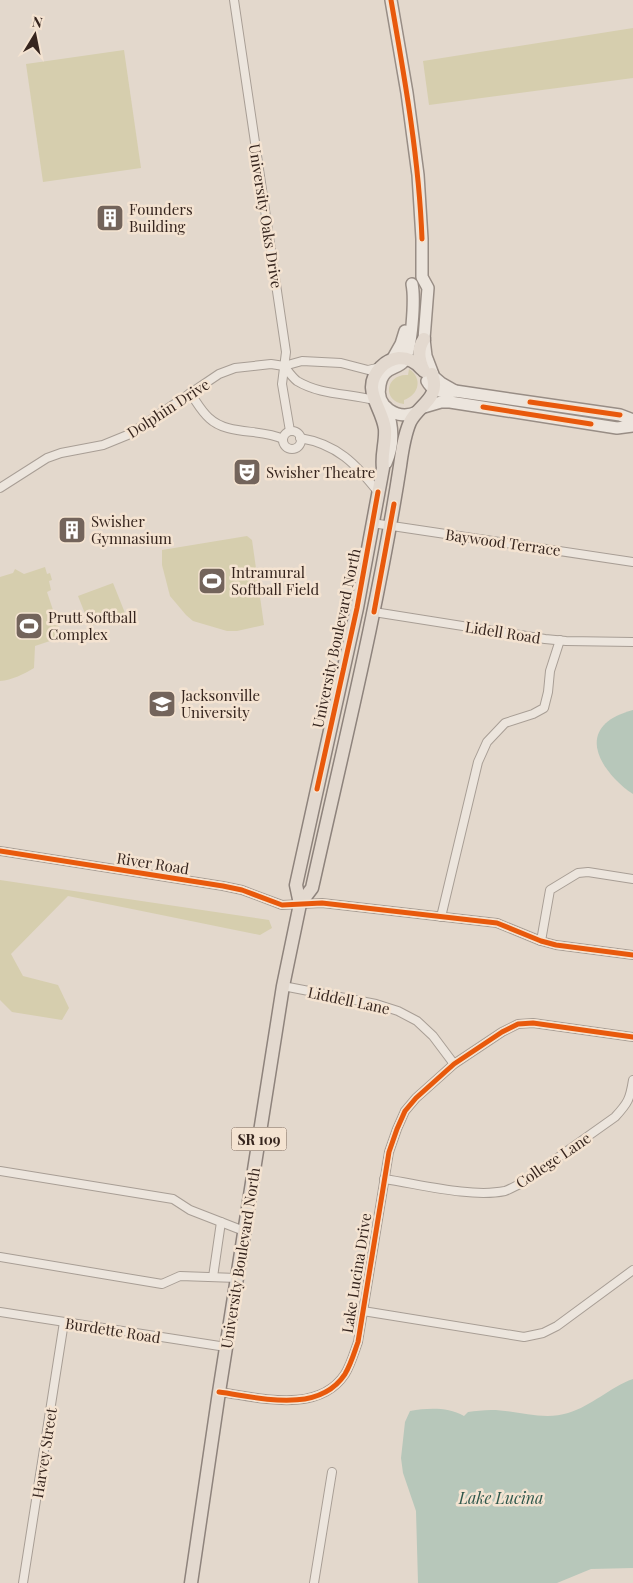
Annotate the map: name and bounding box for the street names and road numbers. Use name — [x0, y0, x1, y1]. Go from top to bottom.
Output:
street label: University Oaks Drive — [245, 142, 287, 290]
street label: Dolphin Drive — [123, 374, 213, 442]
street label: Baywood Terrace — [444, 524, 562, 560]
street label: University Boulevard North — [307, 546, 365, 730]
street label: Lidell Road — [464, 616, 542, 648]
street label: River Road — [115, 847, 191, 879]
street label: Liddell Lane — [306, 982, 392, 1018]
road number: SR 109 — [232, 1128, 286, 1150]
street label: College Lane — [512, 1128, 594, 1192]
street label: University Boulevard North — [216, 1166, 264, 1350]
street label: Lake Lucina Drive — [337, 1212, 375, 1334]
street label: Burdette Road — [64, 1313, 162, 1347]
street label: Harvey Street — [27, 1406, 61, 1500]

